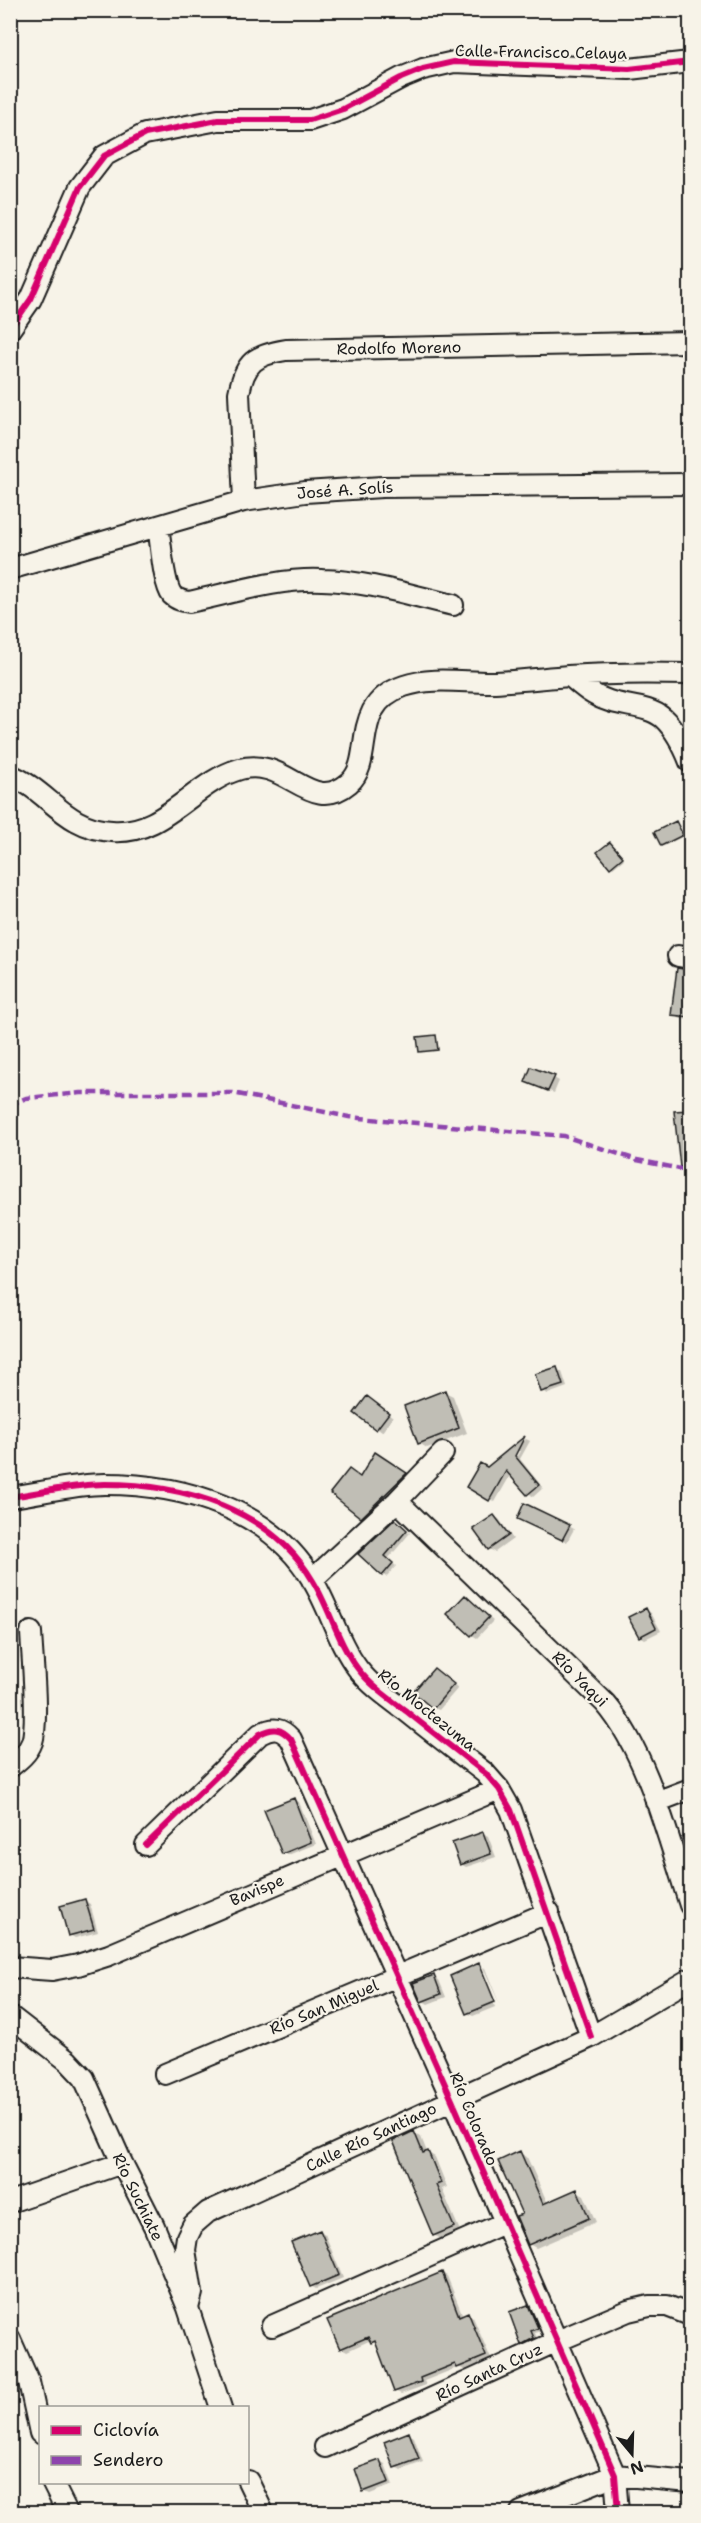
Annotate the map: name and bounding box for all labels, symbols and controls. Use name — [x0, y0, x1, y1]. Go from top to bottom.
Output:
street label: Calle Francisco Celaya — [455, 40, 627, 64]
street label: Rodolfo Moreno — [336, 336, 462, 360]
street label: José A. Solís — [296, 476, 394, 504]
street label: Río Yaqui — [547, 1646, 613, 1712]
street label: Río Moctezuma — [374, 1664, 480, 1756]
street label: Bavispe — [227, 1869, 287, 1911]
street label: Río San Miguel — [266, 1975, 382, 2039]
street label: Río Colorado — [445, 2069, 503, 2169]
street label: Calle Río Santiago — [302, 2097, 440, 2177]
street label: Río Suchiate — [108, 2150, 168, 2244]
street label: Río Santa Cruz — [432, 2338, 546, 2406]
legend — [39, 2406, 249, 2484]
text: Ciclovía — [93, 2418, 159, 2442]
north arrow — [602, 2424, 662, 2484]
text: Sendero — [93, 2448, 163, 2472]
text: N — [627, 2456, 646, 2480]

